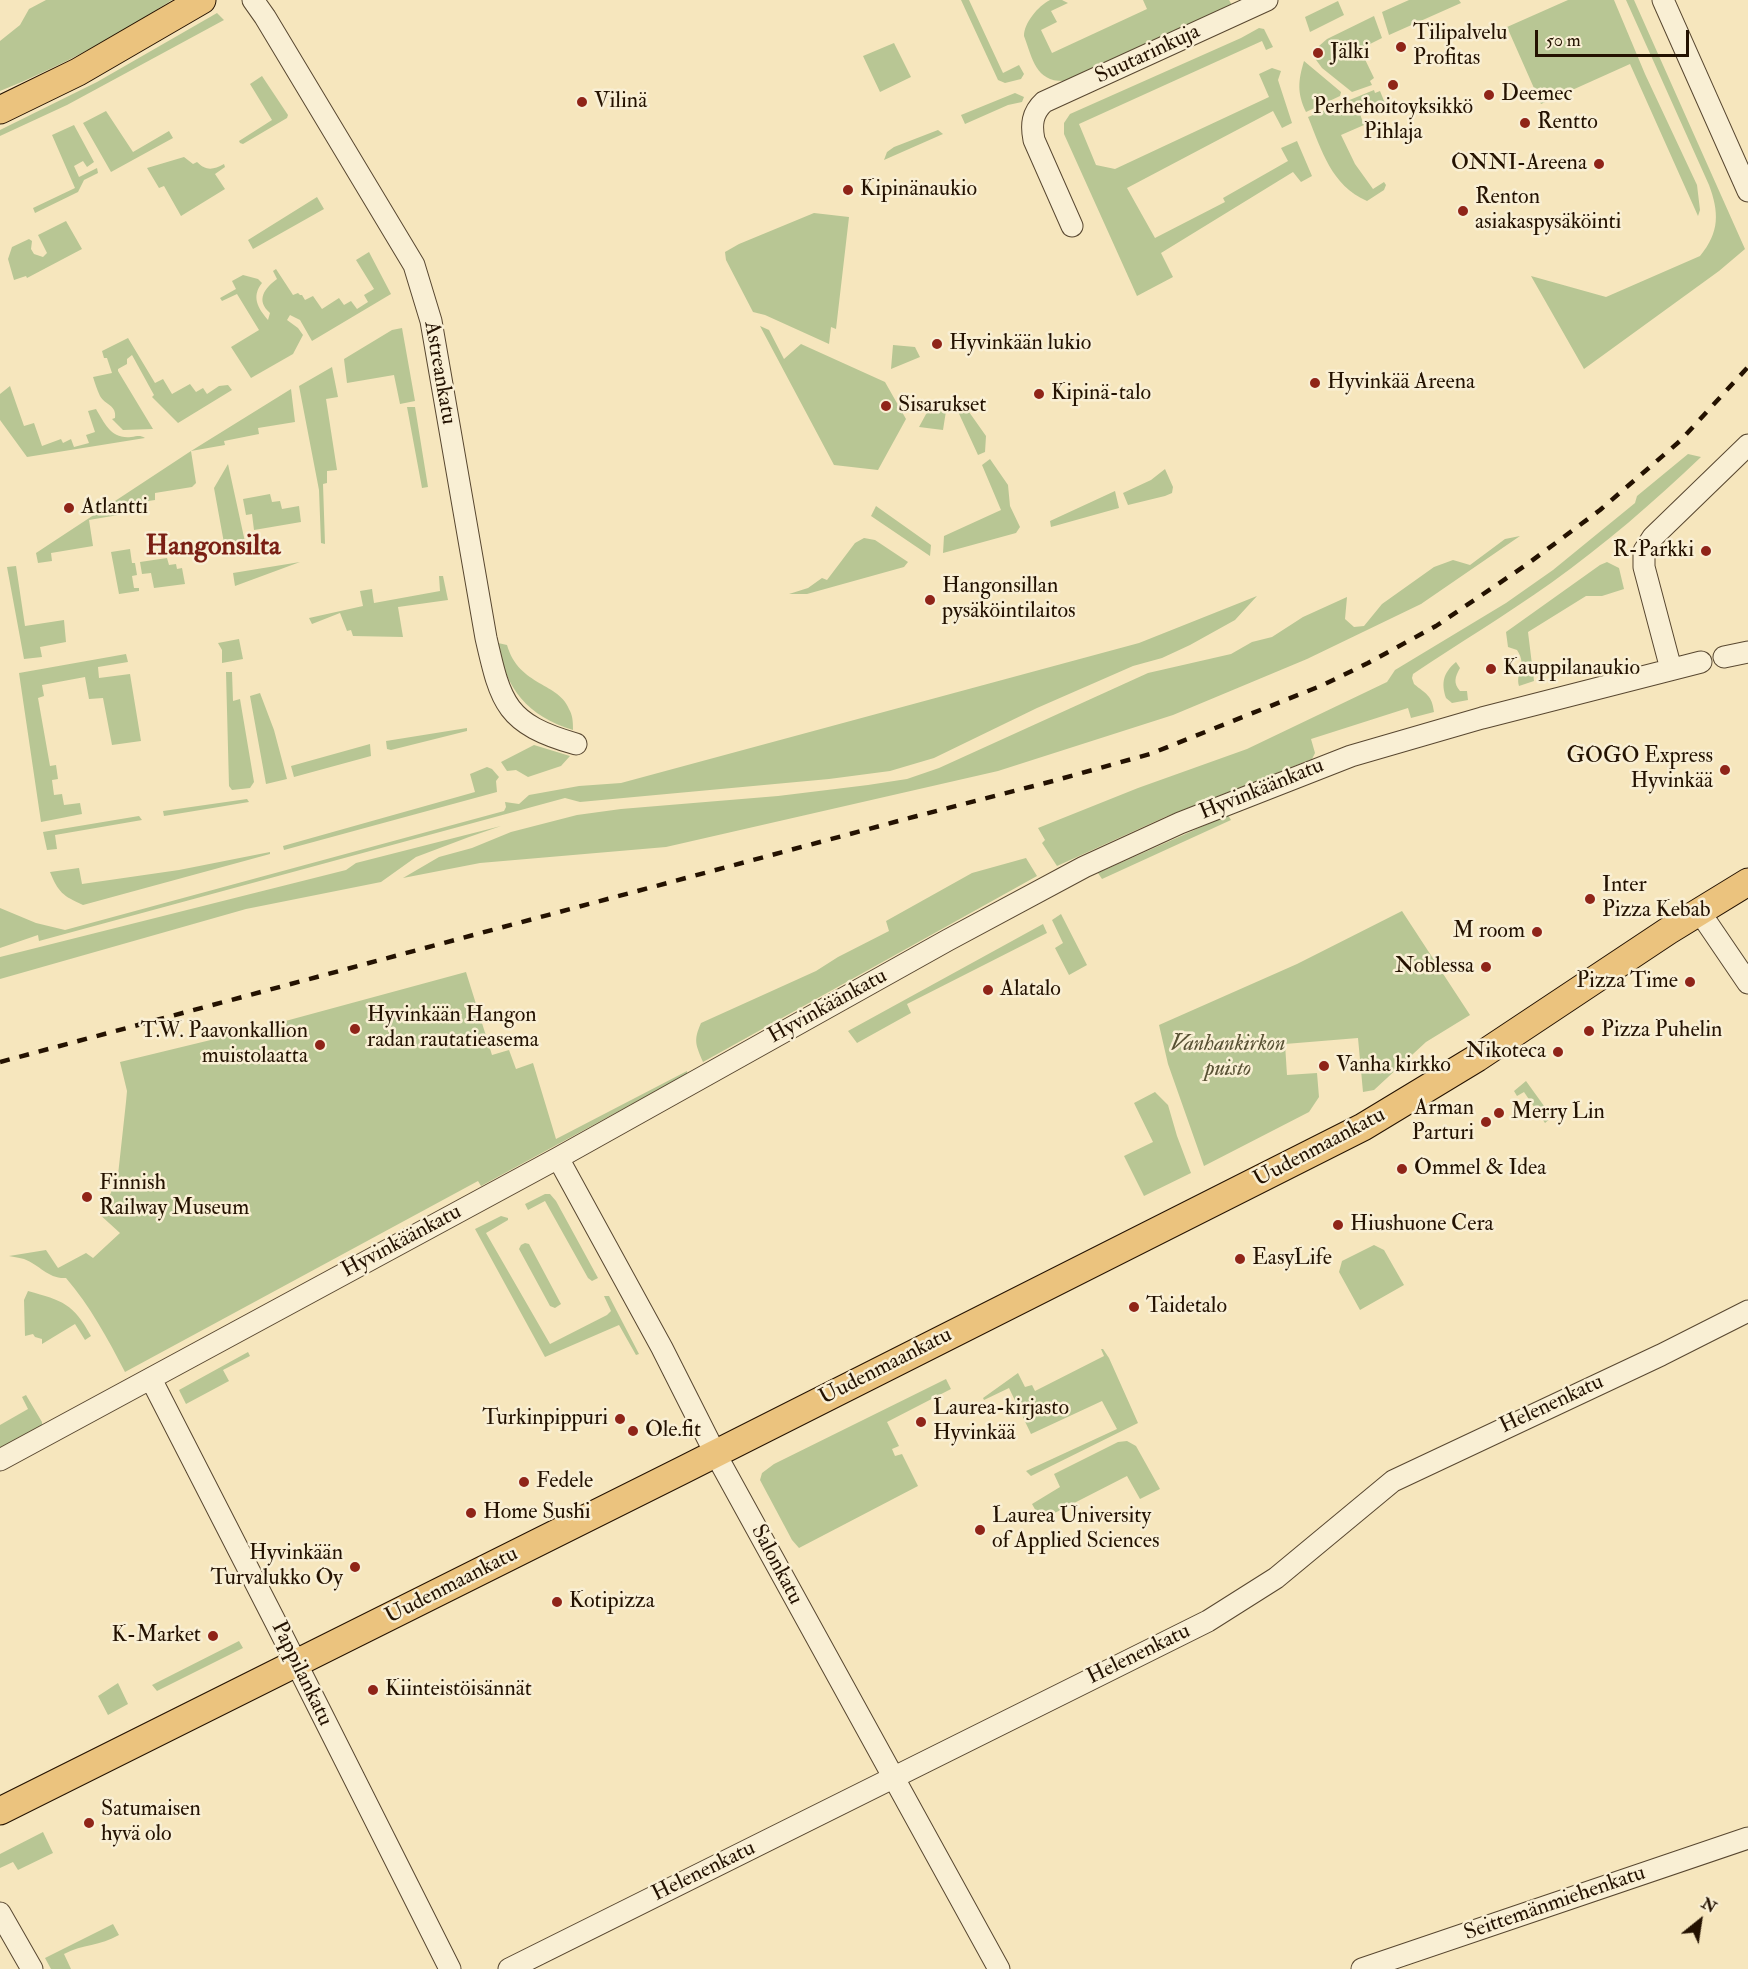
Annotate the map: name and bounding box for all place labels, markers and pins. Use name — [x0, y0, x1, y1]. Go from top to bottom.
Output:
place label: Tilipalvelu Profitas — [1413, 21, 1507, 72]
place label: Jälki — [1330, 40, 1370, 66]
marker: Tilipalvelu Profitas — [1394, 40, 1408, 54]
marker: Jälki — [1311, 46, 1325, 60]
marker: Perhehoitoyksikkö Pihlaja — [1386, 78, 1400, 92]
place label: Deemec — [1501, 82, 1572, 108]
marker: Deemec — [1482, 88, 1496, 102]
place label: Vilinä — [594, 89, 647, 115]
marker: Vilinä — [575, 95, 589, 109]
place label: Perhehoitoyksikkö Pihlaja — [1313, 95, 1473, 146]
place label: Rentto — [1537, 110, 1598, 136]
marker: Rentto — [1518, 116, 1532, 130]
place label: ONNI-Areena — [1451, 151, 1587, 177]
marker: ONNI-Areena — [1592, 157, 1606, 171]
place label: Kipinänaukio — [860, 177, 977, 203]
marker: Kipinänaukio — [841, 183, 855, 197]
place label: Renton asiakaspysäköinti — [1475, 185, 1621, 236]
marker: Renton asiakaspysäköinti — [1456, 204, 1470, 218]
place label: Hyvinkään lukio — [949, 331, 1091, 357]
marker: Hyvinkään lukio — [930, 337, 944, 351]
place label: Hyvinkää Areena — [1327, 370, 1475, 396]
marker: Hyvinkää Areena — [1308, 376, 1322, 390]
place label: Kipinä-talo — [1051, 381, 1151, 407]
marker: Kipinä-talo — [1032, 387, 1046, 401]
place label: Sisarukset — [898, 393, 986, 419]
marker: Sisarukset — [879, 399, 893, 413]
place label: Atlantti — [81, 495, 148, 521]
marker: Atlantti — [62, 501, 76, 515]
place label: R-Parkki — [1613, 538, 1694, 564]
marker: R-Parkki — [1699, 544, 1713, 558]
place label: Hangonsillan pysäköintilaitos — [942, 574, 1076, 626]
marker: Hangonsillan pysäköintilaitos — [923, 593, 937, 607]
place label: Kauppilanaukio — [1503, 656, 1640, 682]
marker: Kauppilanaukio — [1484, 662, 1498, 676]
place label: GOGO Express Hyvinkää — [1567, 744, 1713, 796]
marker: GOGO Express Hyvinkää — [1718, 763, 1732, 777]
place label: Inter Pizza Kebab — [1602, 873, 1711, 924]
marker: Inter Pizza Kebab — [1583, 892, 1597, 906]
place label: M room — [1453, 919, 1525, 945]
marker: M room — [1530, 925, 1544, 939]
place label: Noblessa — [1395, 954, 1474, 980]
marker: Noblessa — [1479, 960, 1493, 974]
place label: Pizza Time — [1576, 969, 1678, 995]
marker: Pizza Time — [1683, 975, 1697, 989]
place label: Alatalo — [1000, 977, 1061, 1003]
marker: Alatalo — [981, 983, 995, 997]
place label: Hyvinkään Hangon radan rautatieasema — [367, 1003, 539, 1054]
place label: Pizza Puhelin — [1601, 1018, 1722, 1044]
place label: T.W. Paavonkallion muistolaatta — [141, 1019, 308, 1070]
marker: Hyvinkään Hangon radan rautatieasema — [348, 1022, 362, 1036]
marker: Pizza Puhelin — [1582, 1024, 1596, 1038]
marker: T.W. Paavonkallion muistolaatta — [313, 1038, 327, 1052]
place label: Nikoteca — [1466, 1039, 1546, 1065]
marker: Nikoteca — [1551, 1045, 1565, 1059]
place label: Vanha kirkko — [1336, 1053, 1451, 1079]
marker: Vanha kirkko — [1317, 1059, 1331, 1073]
place label: Arman Parturi — [1412, 1096, 1474, 1148]
place label: Merry Lin — [1511, 1100, 1605, 1126]
marker: Merry Lin — [1492, 1106, 1506, 1120]
marker: Arman Parturi — [1479, 1115, 1493, 1129]
place label: Ommel & Idea — [1414, 1156, 1546, 1182]
marker: Ommel & Idea — [1395, 1162, 1409, 1176]
place label: Finnish Railway Museum — [99, 1171, 249, 1222]
marker: Finnish Railway Museum — [80, 1190, 94, 1204]
place label: Hiushuone Cera — [1350, 1212, 1494, 1238]
marker: Hiushuone Cera — [1331, 1218, 1345, 1232]
place label: EasyLife — [1252, 1246, 1332, 1272]
marker: EasyLife — [1233, 1252, 1247, 1266]
place label: Taidetalo — [1146, 1294, 1227, 1320]
marker: Taidetalo — [1127, 1300, 1141, 1314]
place label: Laurea-kirjasto Hyvinkää — [933, 1396, 1069, 1448]
place label: Turkinpippuri — [482, 1406, 608, 1432]
marker: Turkinpippuri — [613, 1412, 627, 1426]
marker: Laurea-kirjasto Hyvinkää — [914, 1415, 928, 1429]
place label: Ole.fit — [645, 1418, 701, 1444]
marker: Ole.fit — [626, 1424, 640, 1438]
place label: Fedele — [536, 1469, 593, 1495]
marker: Fedele — [517, 1475, 531, 1489]
place label: Home Sushi — [483, 1500, 591, 1526]
place label: Laurea University of Applied Sciences — [992, 1504, 1159, 1556]
marker: Home Sushi — [464, 1506, 478, 1520]
marker: Laurea University of Applied Sciences — [973, 1523, 987, 1537]
place label: Hyvinkään Turvalukko Oy — [210, 1541, 343, 1592]
marker: Hyvinkään Turvalukko Oy — [348, 1560, 362, 1574]
place label: Kotipizza — [569, 1589, 655, 1615]
marker: Kotipizza — [550, 1595, 564, 1609]
place label: K-Market — [111, 1623, 201, 1649]
marker: K-Market — [206, 1629, 220, 1643]
place label: Kiinteistöisännät — [385, 1677, 532, 1703]
marker: Kiinteistöisännät — [366, 1683, 380, 1697]
place label: Satumaisen hyvä olo — [101, 1797, 201, 1849]
marker: Satumaisen hyvä olo — [82, 1816, 96, 1830]

